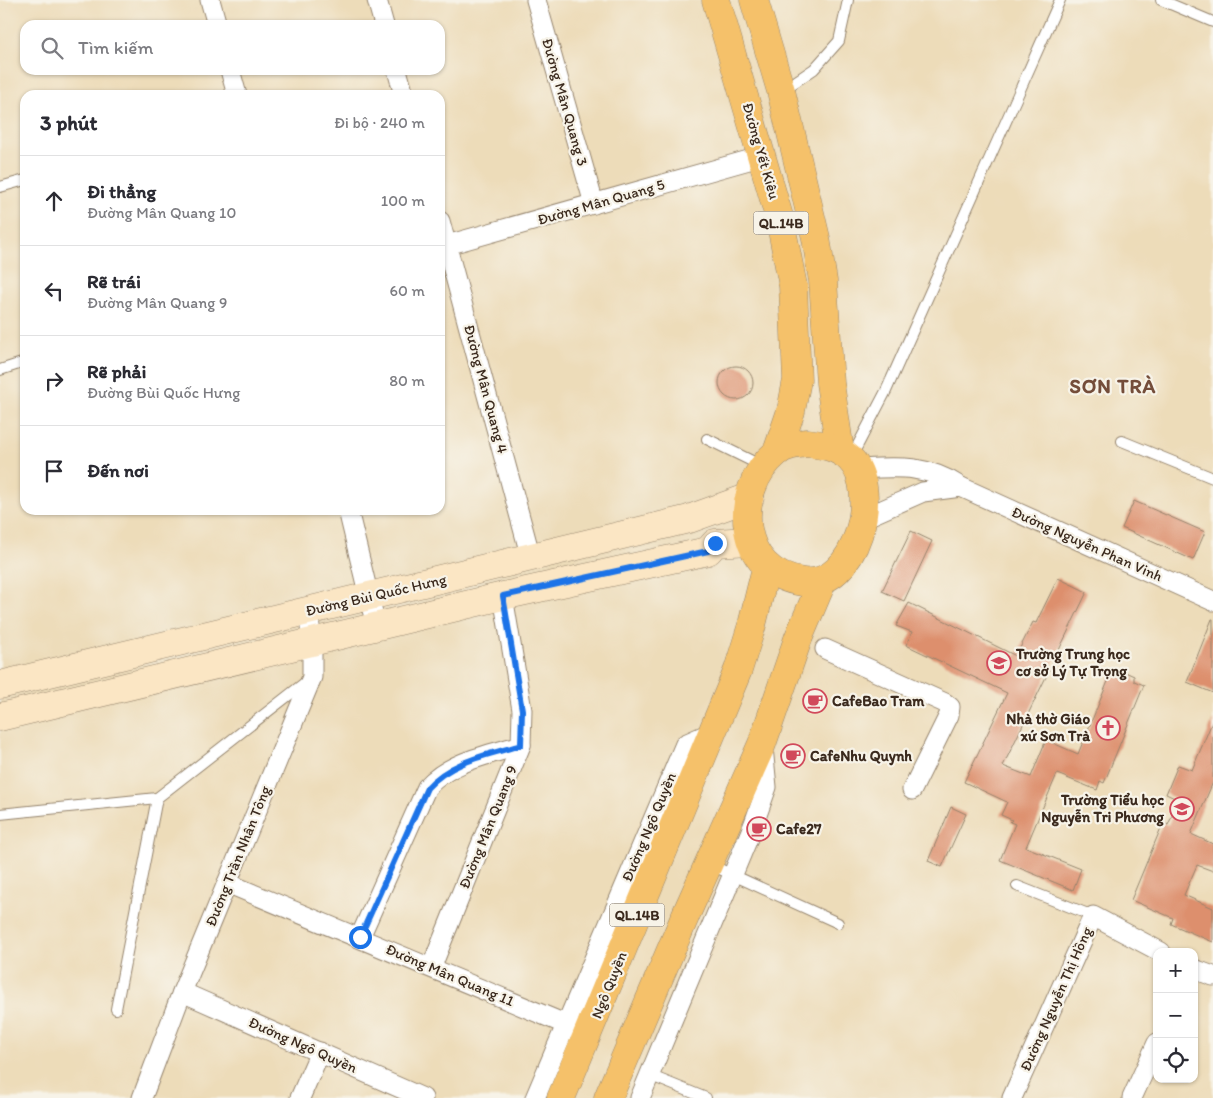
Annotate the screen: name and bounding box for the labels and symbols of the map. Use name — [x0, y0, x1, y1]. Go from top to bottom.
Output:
street label: Đường Mân Quang 3 — [538, 36, 592, 168]
street label: Đường Yết Kiêu — [739, 101, 783, 201]
street label: Đường Mân Quang 5 — [535, 175, 667, 229]
road number: QL.14B — [754, 212, 808, 234]
street label: Đường Mân Quang 4 — [460, 323, 512, 455]
district label: SƠN TRÀ — [1070, 374, 1156, 398]
street label: Đường Nguyễn Phan Vinh — [1009, 503, 1165, 586]
route end — [704, 532, 727, 555]
street label: Đường Bùi Quốc Hưng — [304, 570, 448, 620]
place label: Trường Trung học cơ sở Lý Tự Trọng — [1015, 645, 1130, 681]
school or university icon: Trường Trung học cơ sở Lý Tự Trọng — [986, 650, 1012, 676]
cafe icon: CafeBao Tram — [802, 688, 828, 714]
place label: CafeBao Tram — [832, 692, 925, 710]
place label: Nhà thờ Giáo xứ Sơn Trà — [1006, 710, 1090, 745]
church icon: Nhà thờ Giáo xứ Sơn Trà — [1095, 715, 1121, 741]
cafe icon: CafeNhu Quynh — [780, 743, 806, 769]
place label: CafeNhu Quynh — [810, 747, 912, 766]
street label: Đường Mân Quang 9 — [455, 763, 521, 891]
street label: Đường Ngô Quyền — [618, 769, 680, 884]
street label: Đường Trần Nhân Tông — [202, 783, 275, 929]
place label: Trường Tiểu học Nguyễn Tri Phương — [1041, 791, 1164, 827]
school or university icon: Trường Tiểu học Nguyễn Tri Phương — [1169, 796, 1195, 822]
cafe icon: Cafe27 — [746, 816, 772, 842]
place label: Cafe27 — [776, 820, 822, 838]
road number: QL.14B — [610, 904, 664, 926]
street label: Đường Nguyễn Thị Hồng — [1016, 924, 1096, 1074]
route start — [349, 926, 372, 949]
street label: Đường Mân Quang 11 — [383, 940, 517, 1010]
street label: Ngô Quyền — [587, 948, 631, 1021]
street label: Đường Ngô Quyền — [246, 1013, 360, 1077]

